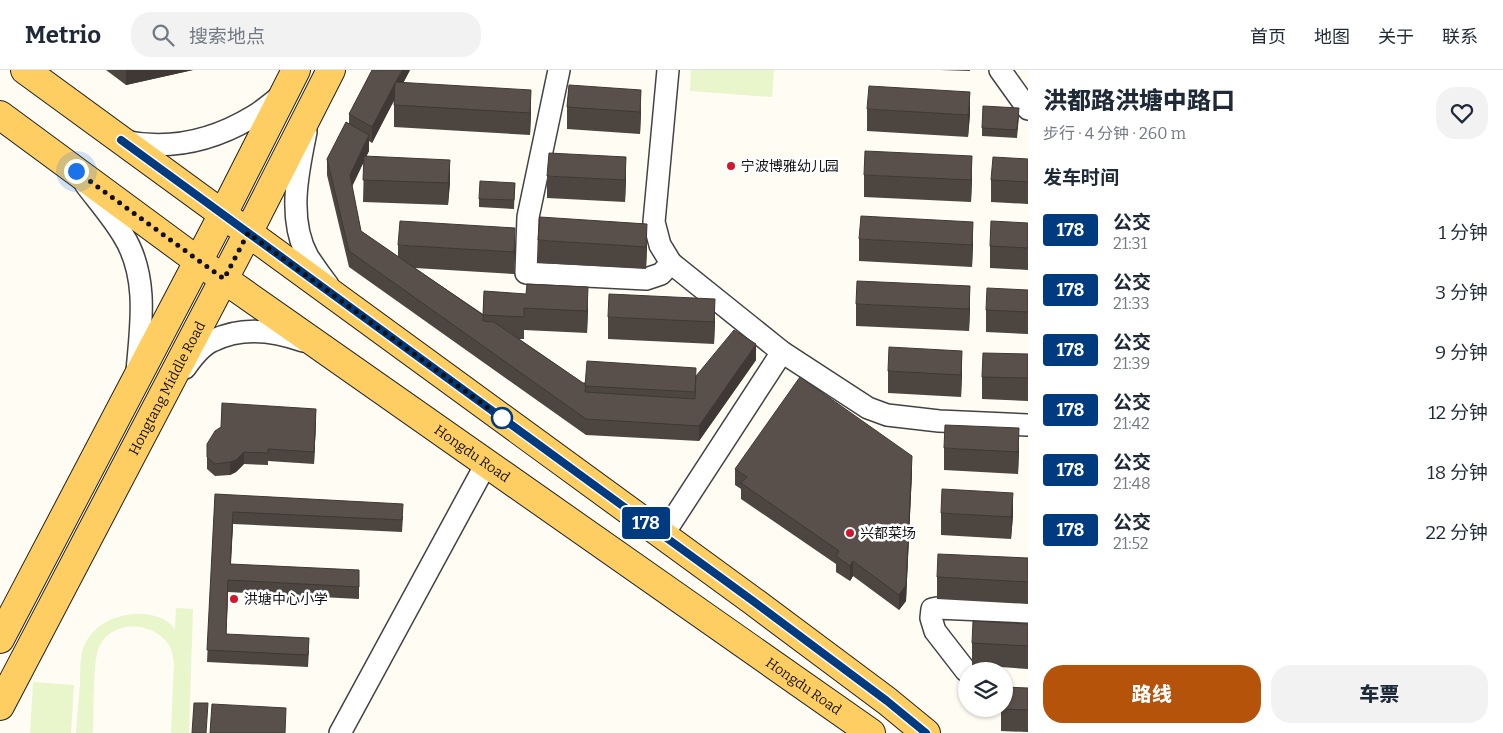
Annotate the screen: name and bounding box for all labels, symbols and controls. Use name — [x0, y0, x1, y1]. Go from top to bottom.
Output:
search box — [131, 12, 481, 57]
text: Metrio — [25, 21, 101, 49]
icon: search — [149, 21, 177, 49]
text: 搜索地点 — [189, 25, 265, 48]
text: 首页 — [1250, 26, 1286, 48]
text: 地图 — [1314, 26, 1350, 48]
text: 关于 — [1378, 26, 1414, 48]
text: 联系 — [1442, 26, 1478, 48]
text: 洪都路洪塘中路口 — [1043, 87, 1235, 115]
button: heart — [1436, 87, 1488, 139]
text: 步行 · 4 分钟 · 260 m — [1043, 124, 1186, 143]
place label: 宁波博雅幼儿园 — [741, 158, 839, 175]
your location — [64, 159, 89, 184]
marker: 宁波博雅幼儿园 — [725, 160, 737, 172]
text: 发车时间 — [1043, 166, 1119, 189]
text: 公交 — [1113, 211, 1151, 234]
text: 178 — [1057, 219, 1084, 241]
text: 1 分钟 — [1438, 221, 1488, 244]
text: 21:31 — [1113, 234, 1147, 253]
text: 公交 — [1113, 271, 1151, 294]
text: 178 — [1057, 279, 1084, 301]
text: 3 分钟 — [1435, 281, 1488, 304]
text: 21:33 — [1113, 294, 1150, 313]
street label: Hongtang Middle Road — [125, 319, 209, 458]
text: 公交 — [1113, 331, 1151, 354]
text: 178 — [1057, 339, 1084, 361]
text: 9 分钟 — [1435, 341, 1488, 364]
text: 21:39 — [1113, 354, 1150, 373]
text: 公交 — [1113, 391, 1151, 414]
text: 178 — [1057, 399, 1084, 421]
text: 12 分钟 — [1428, 401, 1488, 424]
unlabelled marker — [491, 407, 513, 429]
text: 21:42 — [1113, 414, 1150, 433]
street label: Hongdu Road — [431, 421, 513, 486]
text: 公交 — [1113, 451, 1151, 474]
text: 178 — [1057, 459, 1084, 481]
text: 18 分钟 — [1427, 461, 1488, 484]
text: 21:48 — [1113, 474, 1151, 493]
line badge: 178 — [617, 507, 675, 539]
text: 公交 — [1113, 511, 1151, 534]
text: 178 — [632, 512, 660, 534]
text: 178 — [1057, 519, 1084, 541]
text: 22 分钟 — [1426, 521, 1488, 544]
place label: 兴都菜场 — [860, 525, 916, 542]
marker: 兴都菜场 — [844, 527, 856, 539]
text: 21:52 — [1113, 534, 1149, 553]
place label: 洪塘中心小学 — [244, 591, 328, 608]
marker: 洪塘中心小学 — [228, 593, 240, 605]
street label: Hongdu Road — [763, 654, 845, 719]
map controls — [958, 662, 1013, 717]
button: layers — [958, 662, 1013, 717]
button: 路线 — [1043, 665, 1261, 723]
button: 车票 — [1271, 665, 1488, 723]

